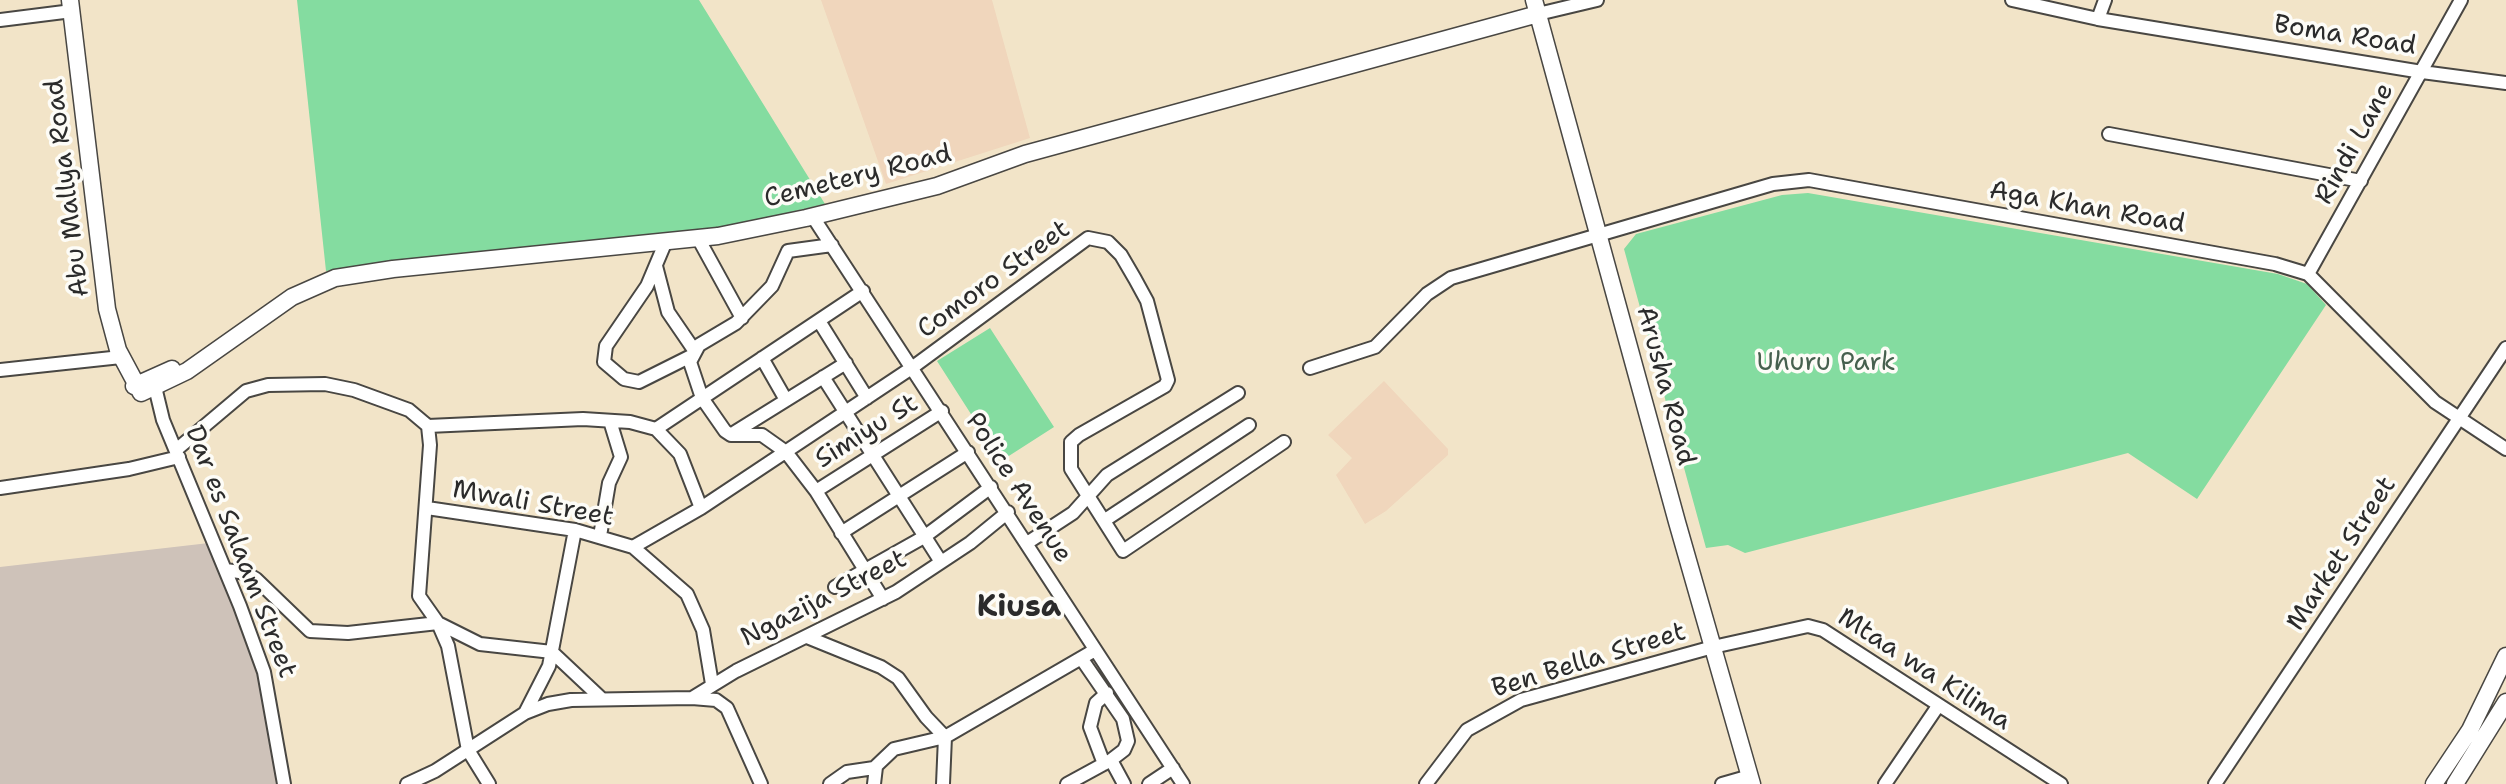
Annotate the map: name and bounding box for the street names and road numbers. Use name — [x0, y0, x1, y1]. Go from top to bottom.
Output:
street label: Boma Road — [2272, 9, 2418, 63]
street label: Abu Mallya Road — [39, 77, 97, 299]
street label: Rindi Lane — [2309, 78, 2401, 210]
street label: Cemetery Road — [761, 139, 955, 215]
street label: Aga Khan Road — [1987, 175, 2187, 241]
street label: Comoro Street — [912, 214, 1076, 346]
street label: Arusha Road — [1629, 303, 1701, 469]
street label: Simiyu St — [810, 388, 924, 476]
street label: Police Avenue — [958, 407, 1078, 569]
street label: Dar es Salaam Street — [177, 422, 303, 682]
street label: Market Street — [2281, 471, 2403, 637]
street label: Mwali Street — [450, 474, 616, 534]
street label: Ngazija Street — [736, 544, 912, 654]
street label: Mtaa wa Kilima — [1831, 602, 2017, 738]
street label: Ben Bella Street — [1488, 617, 1690, 705]

